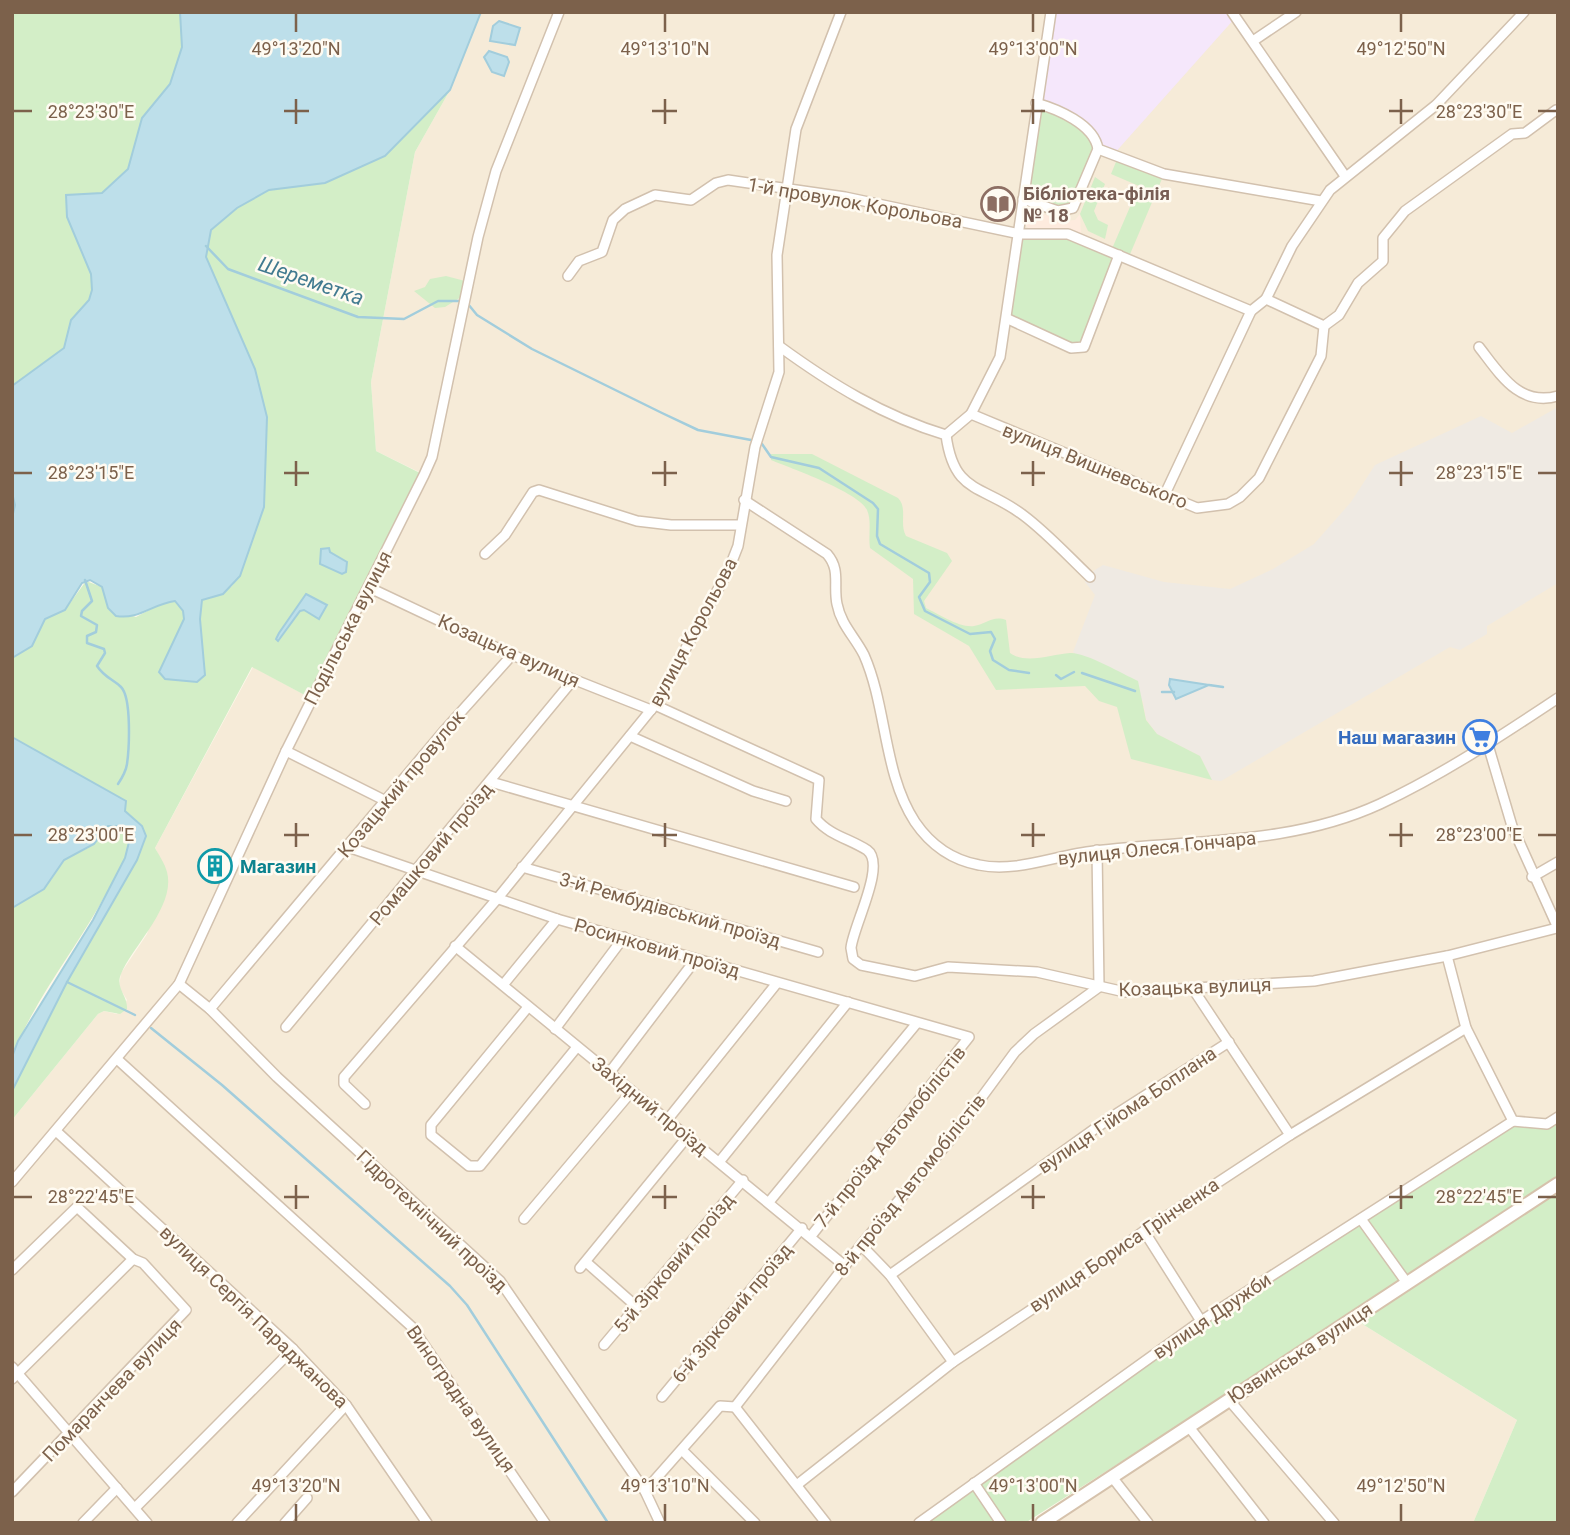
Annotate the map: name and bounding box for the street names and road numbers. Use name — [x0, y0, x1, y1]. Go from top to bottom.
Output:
street label: 1-й провулок Корольова — [746, 173, 964, 233]
street label: вулиця Вишневського — [999, 418, 1191, 514]
street label: Подільська вулиця — [299, 547, 397, 709]
street label: вулиця Корольова — [644, 554, 742, 710]
street label: Козацька вулиця — [435, 609, 583, 693]
street label: Козацький провулок — [333, 705, 470, 862]
street label: Ромашковий проїзд — [365, 778, 497, 930]
street label: вулиця Олеся Гончара — [1057, 826, 1257, 870]
street label: 3-й Рембудівський проїзд — [557, 867, 783, 953]
street label: Росинковий проїзд — [572, 913, 742, 983]
street label: Козацька вулиця — [1118, 973, 1272, 1001]
street label: 7-й проїзд Автомобілістів — [809, 1041, 971, 1233]
street label: вулиця Гійома Боплана — [1033, 1042, 1221, 1178]
street label: Західний проїзд — [587, 1052, 713, 1160]
street label: 8-й проїзд Автомобілістів — [829, 1089, 991, 1281]
street label: Гідротехнічний проїзд — [352, 1145, 512, 1297]
street label: вулиця Бориса Грінченка — [1025, 1173, 1223, 1317]
street label: 5-й Зірковий проїзд — [609, 1189, 739, 1337]
street label: вулиця Сергія Параджанова — [155, 1221, 353, 1413]
street label: 6-й Зірковий проїзд — [667, 1239, 797, 1387]
street label: вулиця Дружби — [1149, 1268, 1275, 1364]
street label: Юзвинська вулиця — [1223, 1298, 1377, 1408]
street label: Помаранчева вулиця — [38, 1314, 186, 1466]
street label: Виноградна вулиця — [402, 1321, 520, 1477]

